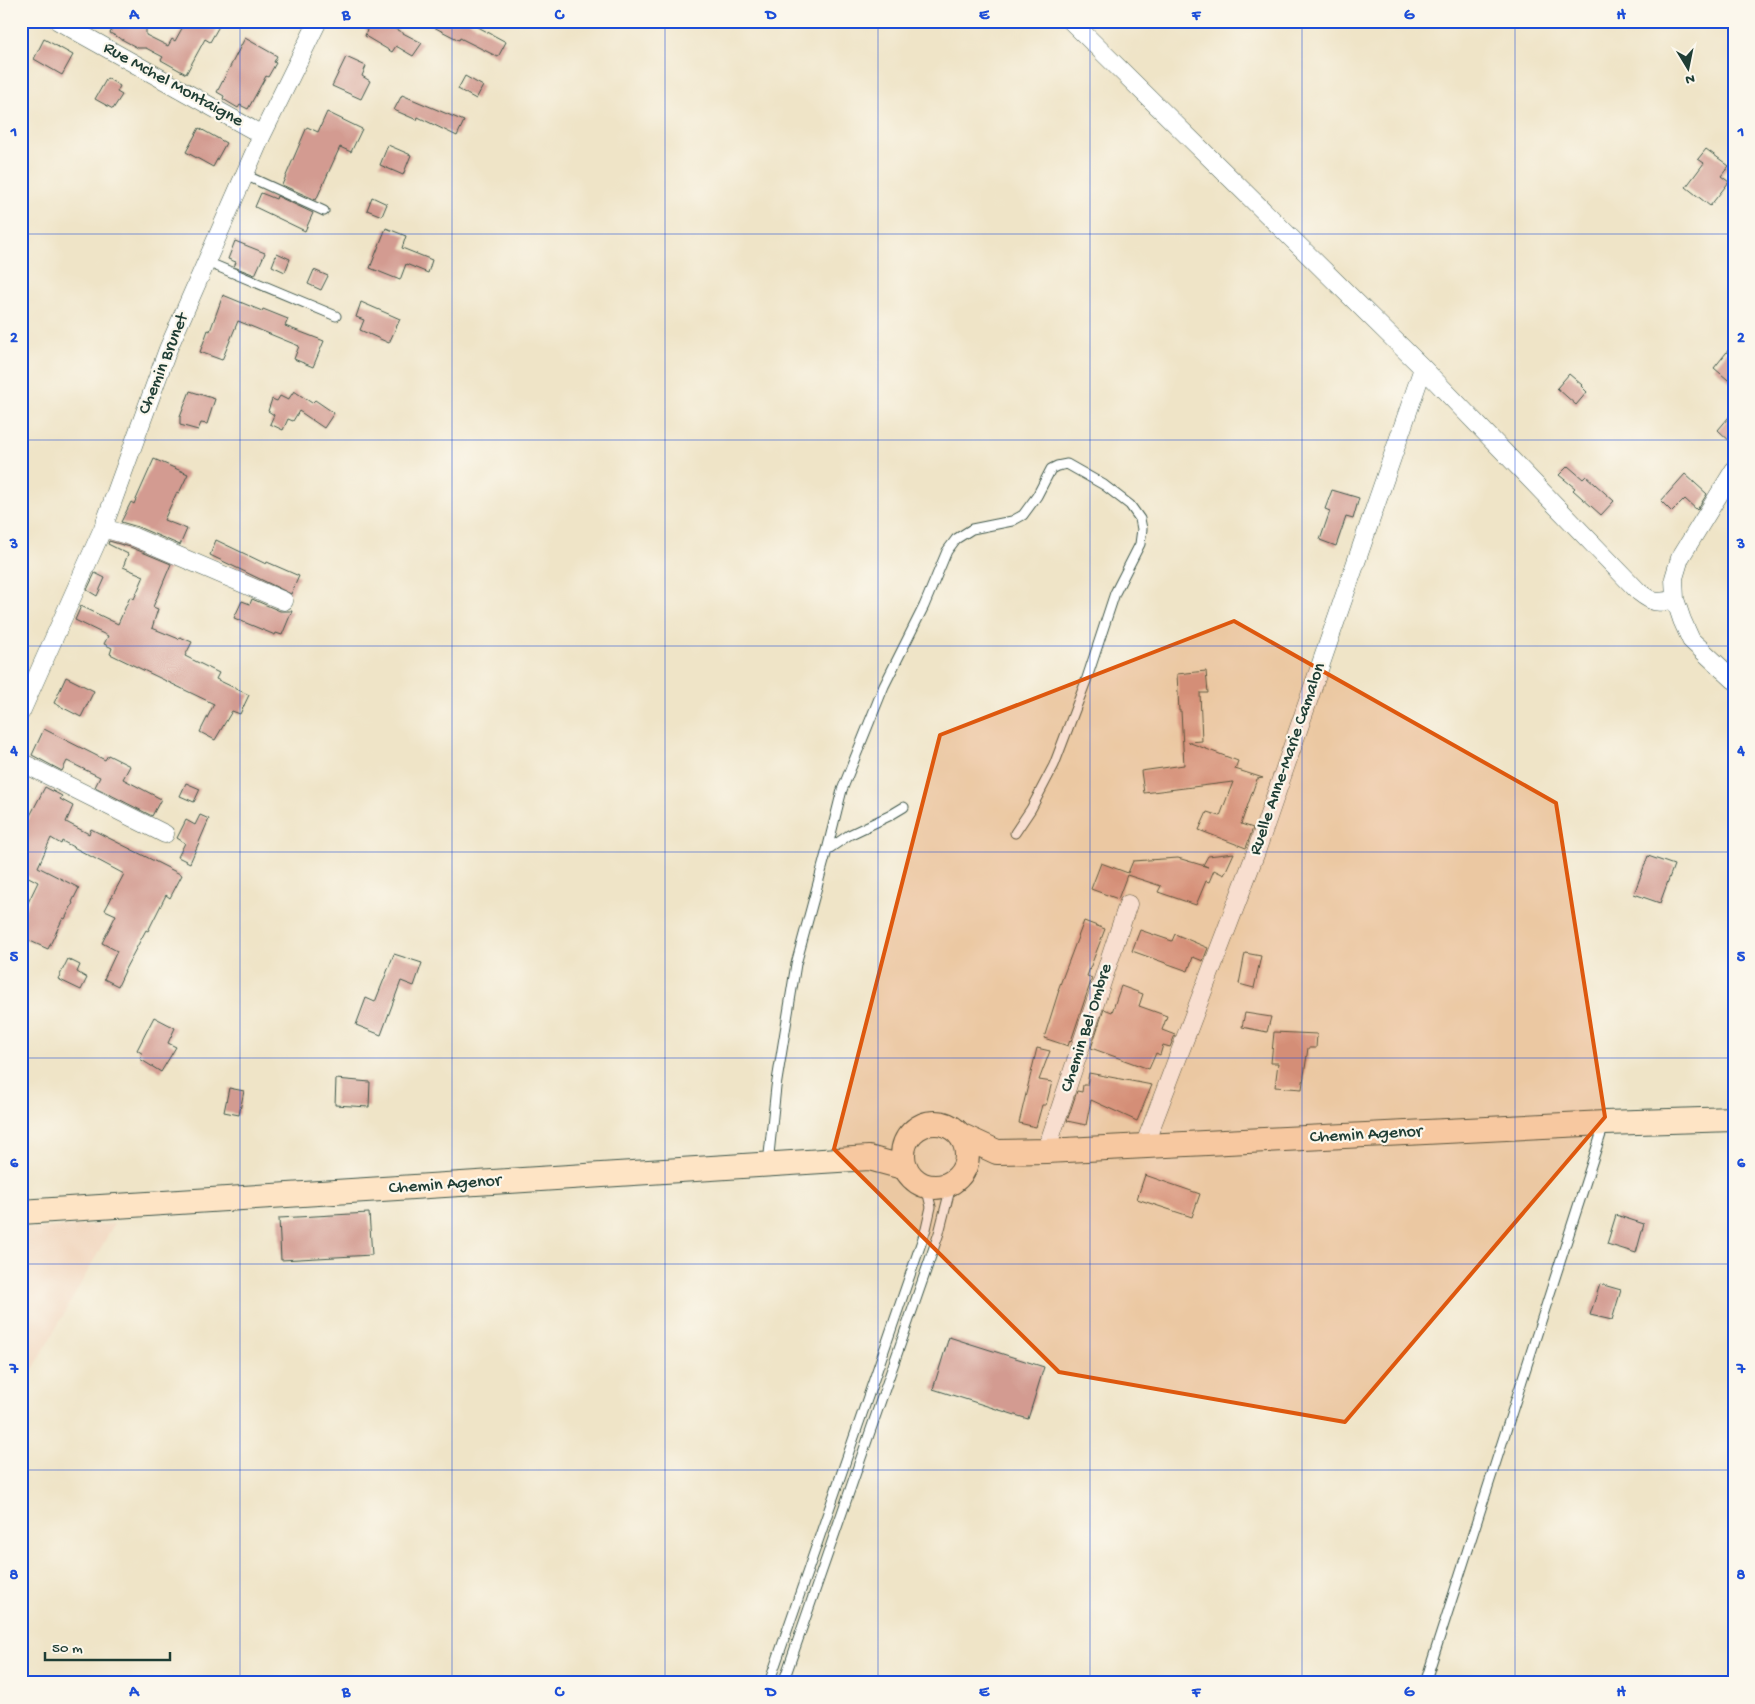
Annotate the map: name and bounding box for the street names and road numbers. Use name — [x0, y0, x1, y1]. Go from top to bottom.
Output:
street label: Rue Mchel Montaigne — [99, 38, 247, 133]
street label: Chemin Brunet — [134, 309, 194, 418]
street label: Ruelle Anne-Marie Camalon — [1245, 660, 1331, 858]
street label: Chemin Bel Ombre — [1056, 961, 1118, 1095]
street label: Chemin Agenor — [1309, 1121, 1424, 1148]
street label: Chemin Agenor — [388, 1170, 504, 1199]

